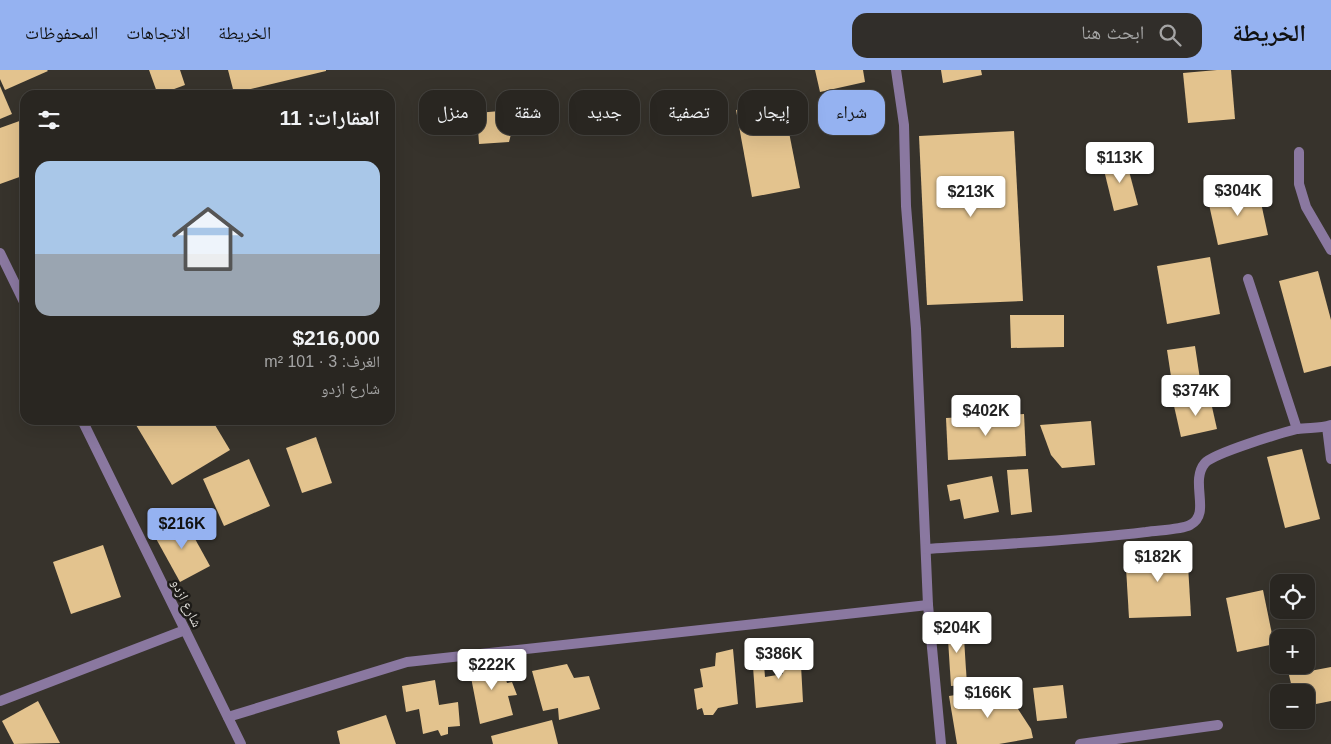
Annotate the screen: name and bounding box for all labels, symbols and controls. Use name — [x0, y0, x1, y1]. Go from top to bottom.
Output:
search box — [852, 13, 1202, 58]
text: الخريطة — [1232, 19, 1306, 46]
icon: search — [1156, 21, 1184, 49]
text: ابحث هنا — [1081, 22, 1144, 43]
text: المحفوظات — [25, 23, 98, 43]
text: الاتجاهات — [126, 23, 190, 43]
text: الخريطة — [218, 23, 271, 43]
chip: منزل — [419, 90, 486, 135]
chip: شقة — [496, 90, 559, 135]
chip: جديد — [569, 90, 640, 135]
chip: تصفية — [650, 90, 728, 135]
chip: إيجار — [738, 90, 808, 135]
chip: شراء — [818, 90, 885, 135]
icon: filters — [35, 106, 63, 134]
text: العقارات: 11 — [280, 106, 380, 129]
pin: $113K — [1085, 142, 1155, 184]
text: $113K — [1097, 149, 1143, 166]
pin: $304K — [1203, 174, 1273, 217]
pin: $213K — [936, 176, 1006, 218]
text: $304K — [1214, 182, 1262, 199]
text: $213K — [947, 183, 995, 200]
icon: home — [163, 194, 253, 284]
text: $216,000 — [292, 326, 380, 349]
text: الغرف: 3 · 101 m² — [264, 353, 380, 370]
pin: $374K — [1161, 374, 1231, 417]
text: شارع ازدو — [321, 380, 380, 397]
text: $374K — [1172, 382, 1220, 399]
pin: $402K — [951, 394, 1021, 437]
text: $402K — [962, 402, 1010, 419]
pin: $216K — [147, 508, 217, 550]
text: $216K — [158, 515, 206, 532]
pin: $182K — [1123, 540, 1193, 583]
text: $182K — [1134, 548, 1182, 565]
map controls — [1270, 574, 1315, 729]
button: locate — [1270, 574, 1315, 619]
street label: شارع ازدو — [167, 576, 205, 631]
pin: $204K — [922, 612, 992, 654]
text: $204K — [933, 619, 981, 636]
button: + — [1270, 629, 1315, 674]
pin: $386K — [744, 638, 814, 680]
text: $386K — [755, 645, 803, 662]
pin: $222K — [457, 648, 527, 691]
text: $222K — [468, 656, 516, 673]
pin: $166K — [953, 676, 1023, 719]
text: $166K — [964, 684, 1012, 701]
button: − — [1270, 684, 1315, 729]

